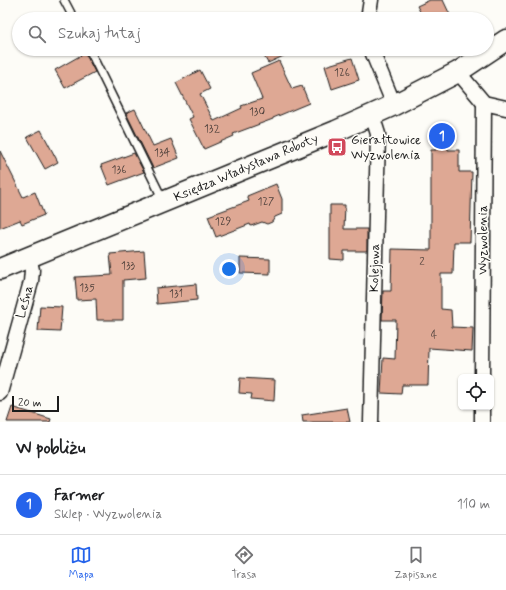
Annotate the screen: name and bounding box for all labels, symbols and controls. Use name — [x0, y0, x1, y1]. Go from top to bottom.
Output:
search box — [12, 12, 494, 56]
icon: search — [26, 23, 48, 45]
text: Szukaj tutaj — [58, 24, 141, 44]
house number: 126 — [334, 66, 350, 80]
house number: 130 — [249, 105, 265, 119]
pin: 1 — [429, 121, 455, 151]
house number: 132 — [204, 122, 220, 136]
street label: Księdza Władysława Roboty — [171, 130, 321, 206]
place label: Gierałtowice Wyzwolenia — [351, 132, 421, 164]
bus stop icon: Gierałtowice Wyzwolenia — [326, 136, 348, 158]
house number: 134 — [154, 146, 171, 160]
house number: 136 — [112, 163, 126, 177]
house number: 127 — [258, 195, 274, 209]
street label: Wyzwolenia — [475, 205, 492, 275]
house number: 129 — [215, 215, 231, 229]
street label: Kolejowa — [366, 243, 384, 292]
house number: 2 — [419, 255, 425, 269]
house number: 133 — [121, 259, 136, 273]
your location — [219, 259, 239, 279]
house number: 135 — [79, 281, 95, 295]
street label: Leśna — [12, 283, 38, 320]
house number: 131 — [169, 287, 183, 301]
house number: 4 — [431, 328, 438, 342]
map controls — [458, 374, 494, 410]
button: locate — [458, 374, 494, 410]
scale bar — [12, 394, 59, 413]
text: 20 m — [18, 396, 41, 410]
text: W pobliżu — [16, 437, 85, 459]
text: Farmer — [54, 486, 105, 506]
text: 1 — [26, 496, 32, 513]
text: 110 m — [457, 496, 490, 513]
text: Sklep · Wyzwolenia — [54, 506, 162, 523]
tab: Mapa — [69, 544, 94, 582]
tab: Trasa — [232, 544, 256, 582]
tab: Zapisane — [394, 544, 437, 582]

